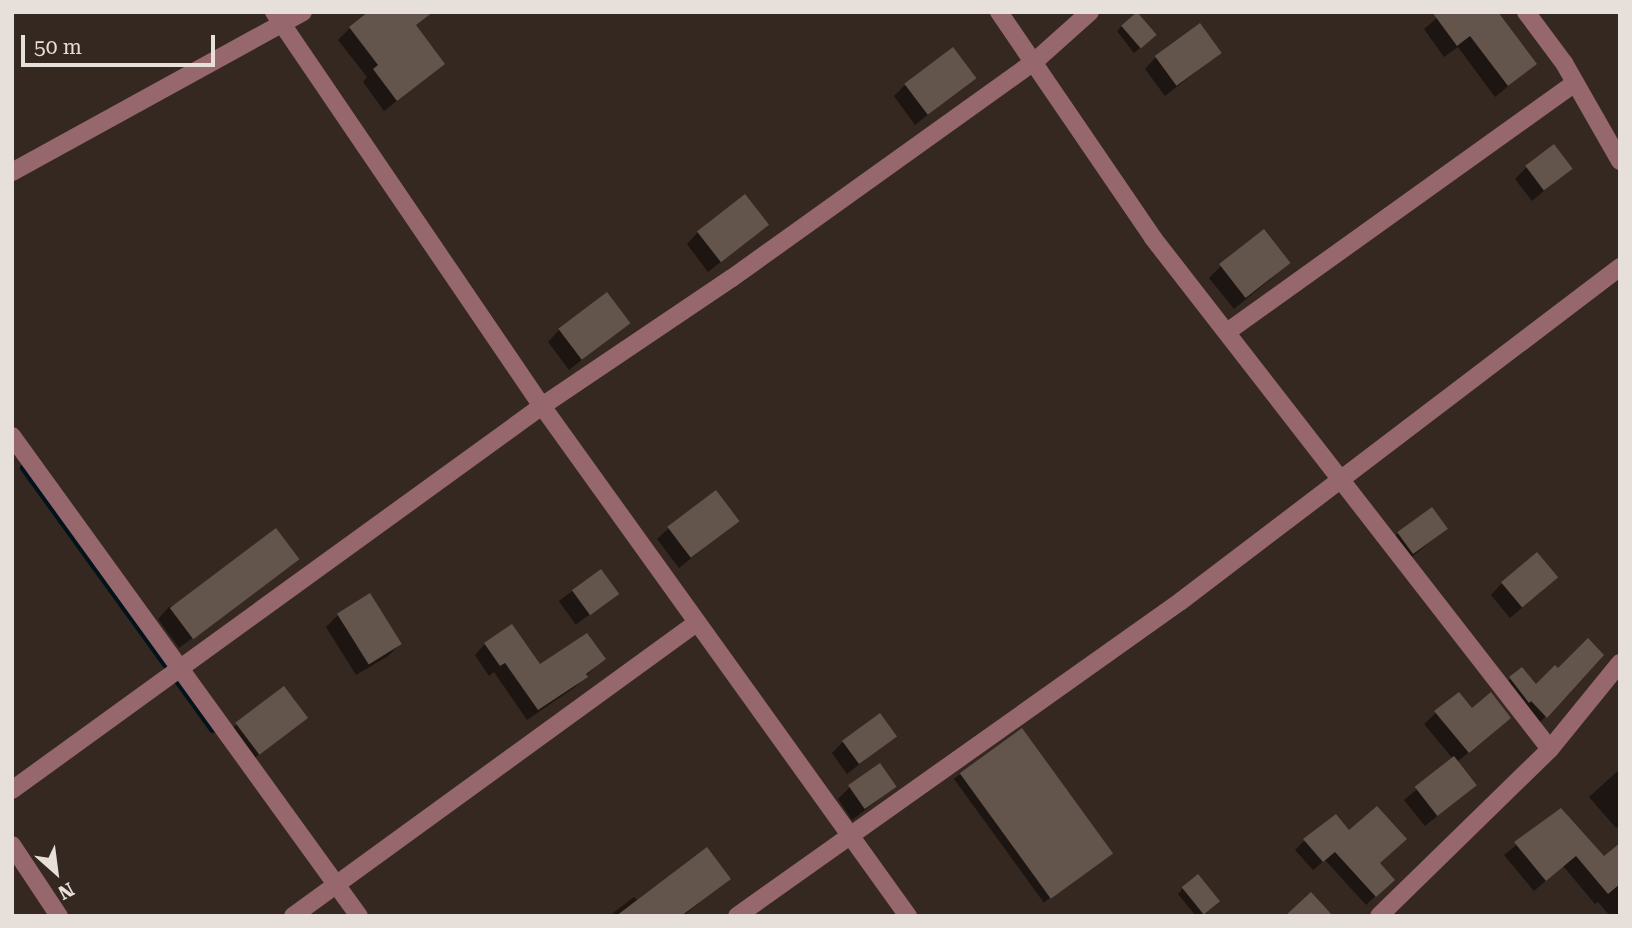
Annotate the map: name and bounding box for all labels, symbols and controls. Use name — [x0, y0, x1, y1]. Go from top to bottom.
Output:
scale bar — [24, 21, 219, 65]
text: 50 m — [34, 35, 82, 59]
north arrow — [21, 837, 91, 907]
text: N — [54, 877, 78, 905]

